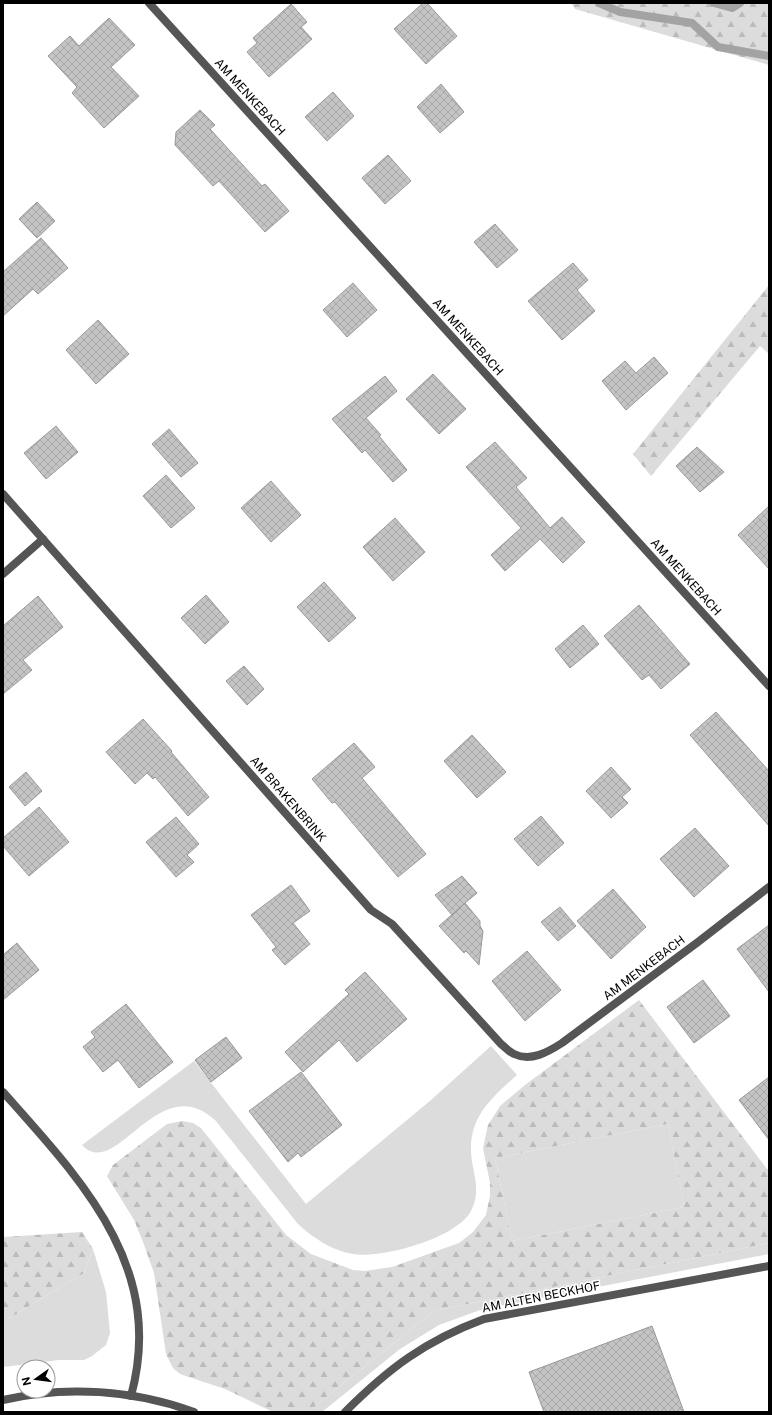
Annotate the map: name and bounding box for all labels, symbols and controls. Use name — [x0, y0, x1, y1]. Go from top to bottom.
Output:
street label: AM MENKEBACH — [212, 56, 288, 138]
street label: AM MENKEBACH — [430, 296, 506, 378]
street label: AM MENKEBACH — [648, 536, 724, 618]
street label: AM BRAKENBRINK — [247, 753, 329, 845]
street label: AM MENKEBACH — [600, 933, 688, 1003]
street label: AM ALTEN BECKHOF — [481, 1279, 601, 1315]
north arrow — [16, 1359, 56, 1399]
text: N — [19, 1376, 33, 1387]

